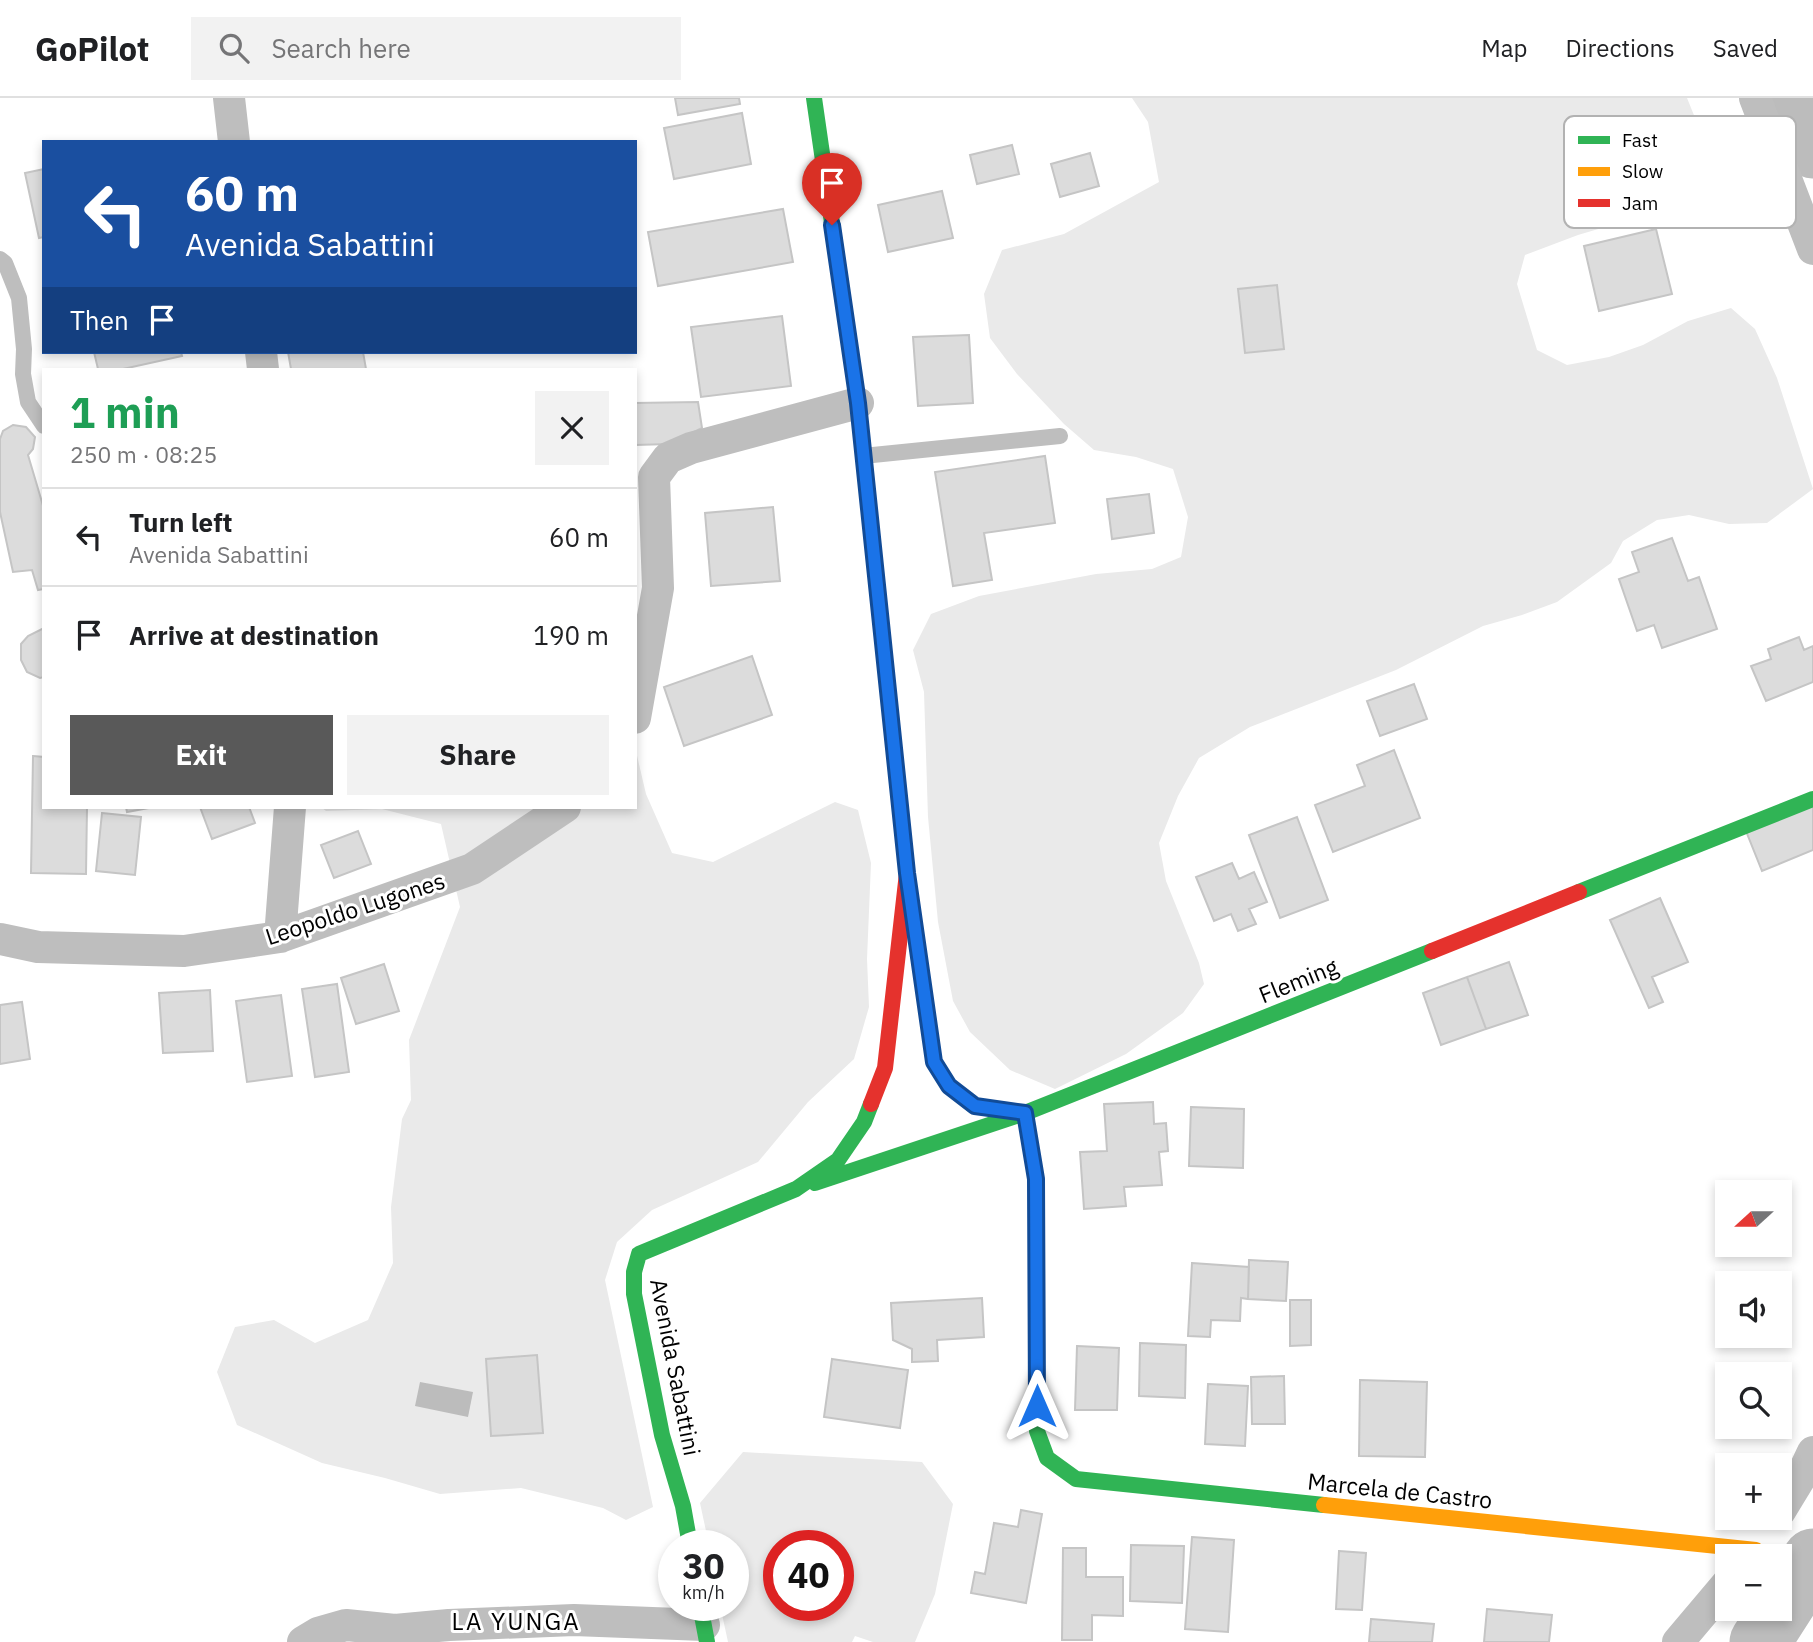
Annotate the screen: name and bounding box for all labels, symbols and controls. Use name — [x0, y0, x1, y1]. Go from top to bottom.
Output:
search box — [191, 17, 681, 80]
text: GoPilot — [35, 27, 149, 70]
icon: search — [215, 29, 253, 67]
text: Search here — [271, 31, 411, 65]
text: Map — [1481, 32, 1527, 64]
text: Directions — [1565, 32, 1675, 64]
text: Saved — [1713, 32, 1778, 64]
legend — [1564, 116, 1796, 228]
text: Fast — [1622, 128, 1658, 152]
pin — [802, 153, 862, 225]
text: Slow — [1622, 159, 1663, 183]
text: 60 m — [185, 161, 299, 224]
icon: arrive — [813, 164, 851, 202]
icon: left — [70, 168, 161, 259]
text: Jam — [1622, 191, 1658, 215]
text: Avenida Sabattini — [185, 223, 435, 265]
icon: arrive — [143, 301, 181, 339]
text: Then — [70, 303, 129, 337]
text: 1 min — [70, 385, 180, 440]
button: close — [535, 391, 609, 465]
text: 250 m · 08:25 — [70, 439, 217, 469]
text: Turn left — [129, 505, 232, 539]
icon: left — [70, 518, 108, 556]
text: 60 m — [549, 520, 609, 554]
text: Avenida Sabattini — [129, 539, 309, 569]
icon: arrive — [70, 616, 108, 654]
text: Arrive at destination — [129, 618, 379, 652]
text: 190 m — [533, 618, 609, 652]
button: Exit — [70, 715, 333, 795]
button: Share — [347, 715, 609, 795]
street label: Leopoldo Lugones — [261, 865, 449, 951]
street label: Fleming — [1254, 951, 1342, 1009]
north arrow — [1715, 1180, 1792, 1256]
map controls — [1715, 1180, 1792, 1621]
button: sound — [1715, 1271, 1792, 1348]
street label: Avenida Sabattini — [644, 1276, 708, 1458]
button: search — [1715, 1362, 1792, 1439]
position arrow — [1000, 1369, 1074, 1443]
button: + — [1715, 1453, 1792, 1530]
street label: Marcela de Castro — [1306, 1465, 1494, 1515]
speed limit sign: 40 — [763, 1530, 854, 1621]
text: 30 — [682, 1543, 725, 1589]
button: − — [1715, 1544, 1792, 1621]
text: km/h — [682, 1581, 725, 1604]
district label: LA YUNGA — [451, 1605, 581, 1637]

